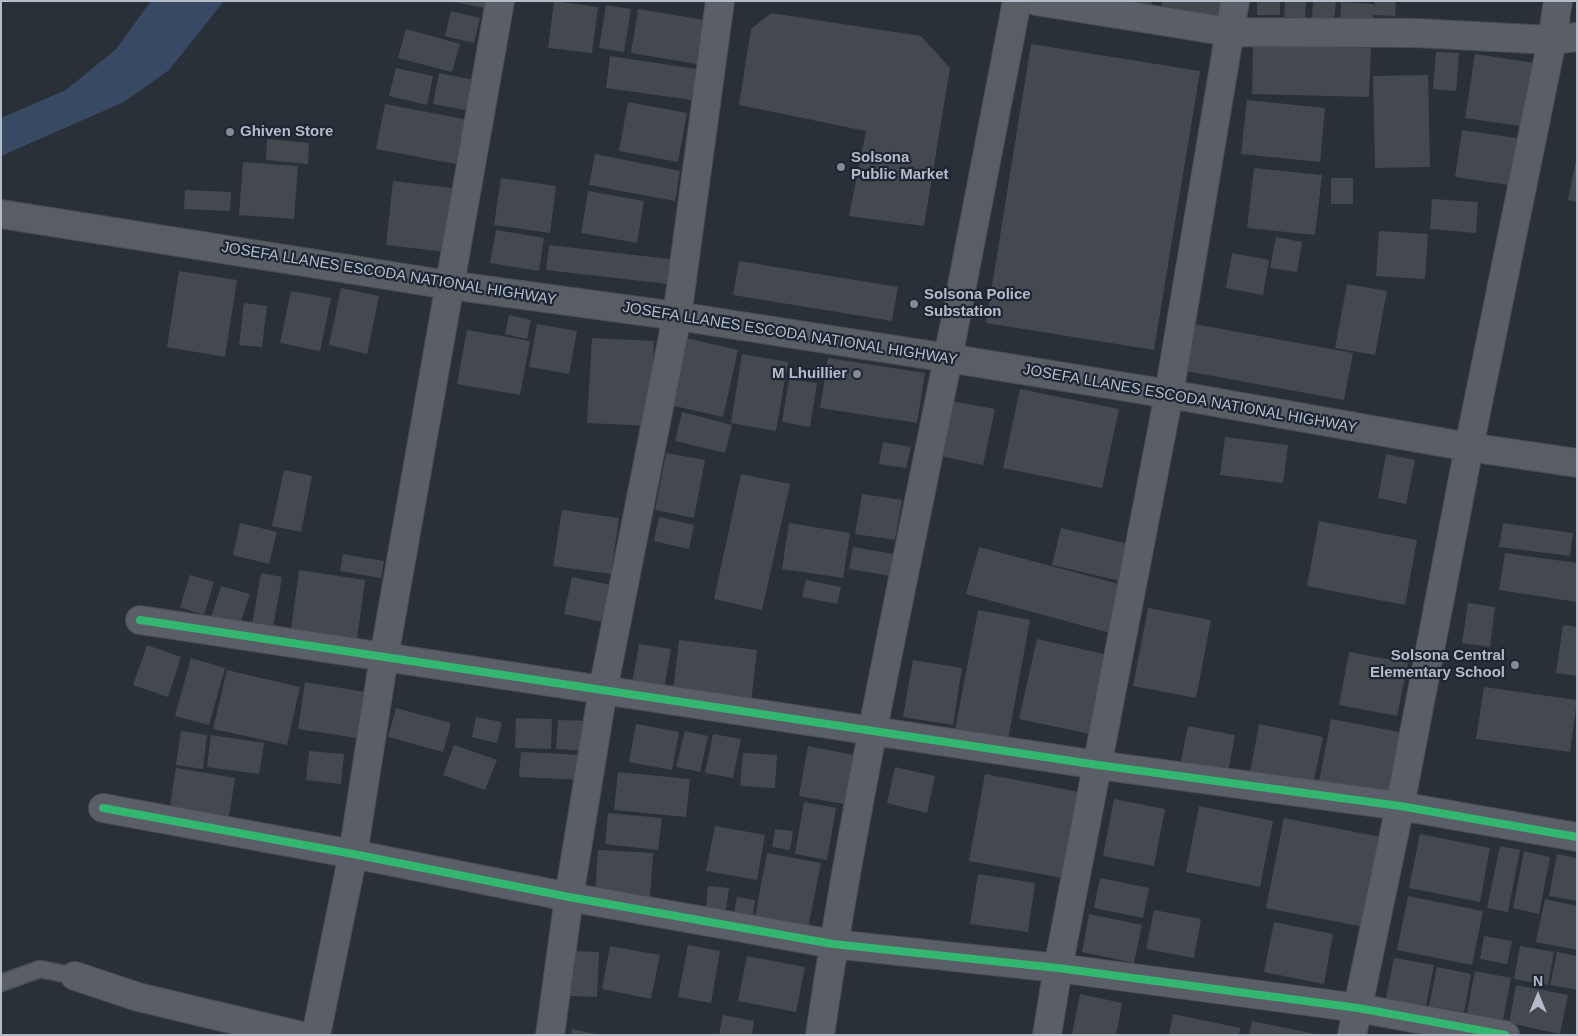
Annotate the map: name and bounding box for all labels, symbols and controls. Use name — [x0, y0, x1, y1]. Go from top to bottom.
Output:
place label: Ghiven Store — [240, 123, 333, 141]
marker: Ghiven Store — [224, 126, 236, 138]
place label: Solsona Public Market — [851, 149, 949, 184]
marker: Solsona Public Market — [835, 161, 847, 173]
street label: JOSEFA LLANES ESCODA NATIONAL HIGHWAY — [220, 239, 558, 309]
place label: Solsona Police Substation — [924, 286, 1031, 321]
marker: Solsona Police Substation — [908, 298, 920, 310]
street label: JOSEFA LLANES ESCODA NATIONAL HIGHWAY — [621, 299, 959, 369]
street label: JOSEFA LLANES ESCODA NATIONAL HIGHWAY — [1022, 361, 1358, 437]
place label: M Lhuillier — [772, 365, 847, 383]
marker: M Lhuillier — [851, 368, 863, 380]
place label: Solsona Central Elementary School — [1370, 647, 1505, 682]
marker: Solsona Central Elementary School — [1509, 659, 1521, 671]
north arrow — [1513, 971, 1563, 1021]
text: N — [1533, 973, 1543, 989]

